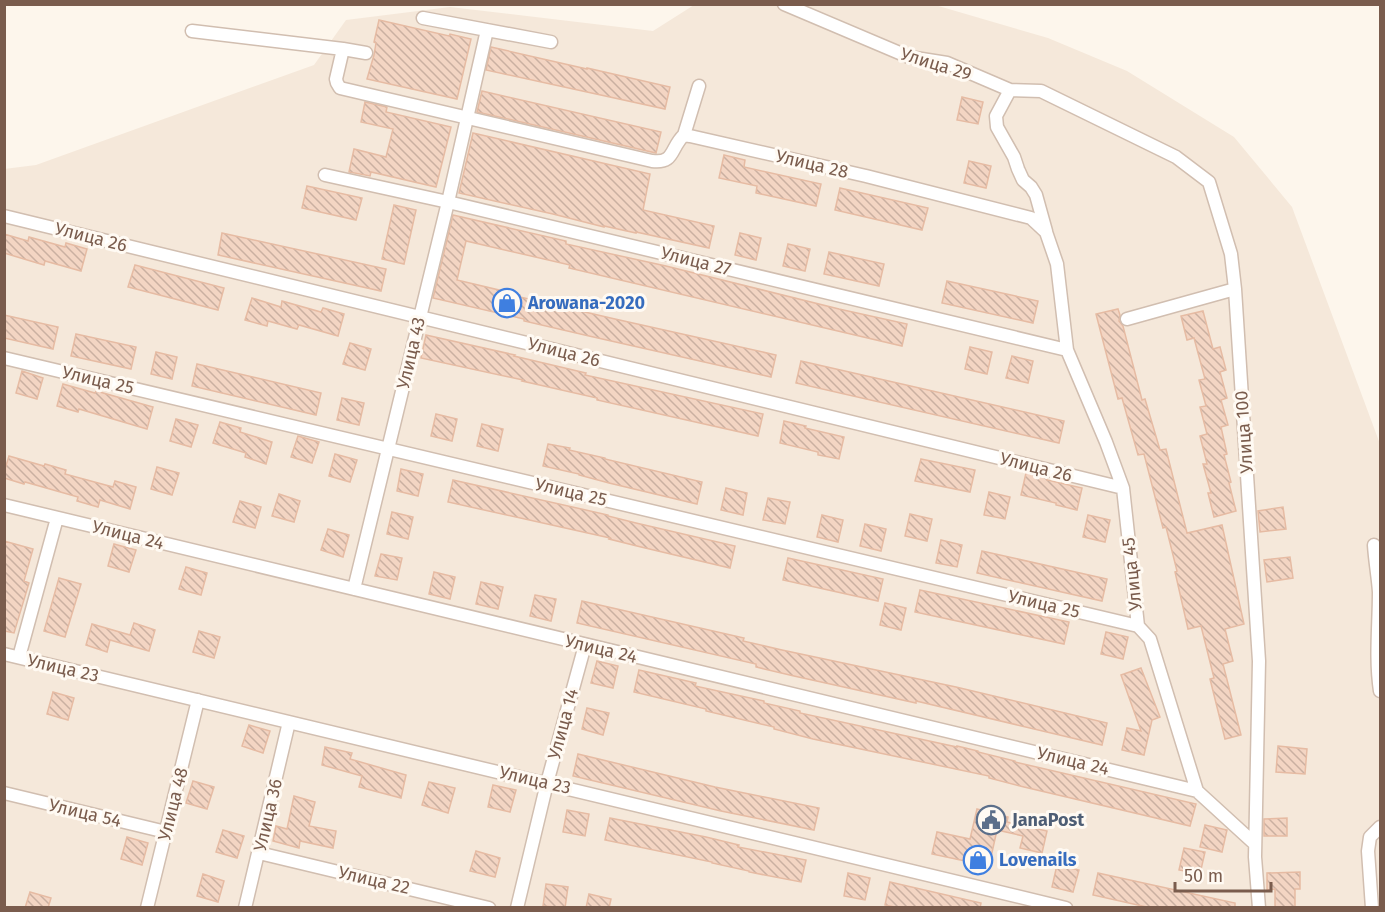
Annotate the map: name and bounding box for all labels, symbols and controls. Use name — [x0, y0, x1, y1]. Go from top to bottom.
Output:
street label: Улица 29 — [898, 43, 974, 85]
street label: Улица 28 — [774, 145, 851, 183]
street label: Улица 26 — [53, 217, 129, 257]
street label: Улица 27 — [658, 242, 734, 280]
shop icon: Arowana-2020 — [491, 287, 523, 319]
place label: Arowana-2020 — [527, 292, 645, 314]
street label: Улица 43 — [392, 315, 430, 391]
street label: Улица 26 — [526, 332, 602, 372]
street label: Улица 25 — [60, 361, 136, 399]
street label: Улица 100 — [1230, 390, 1258, 474]
street label: Улица 26 — [998, 447, 1074, 487]
street label: Улица 25 — [533, 473, 609, 511]
street label: Улица 24 — [90, 515, 167, 555]
street label: Улица 45 — [1117, 536, 1147, 612]
street label: Улица 25 — [1006, 585, 1082, 623]
street label: Улица 24 — [563, 630, 639, 668]
street label: Улица 23 — [25, 649, 101, 687]
street label: Улица 14 — [543, 686, 583, 762]
street label: Улица 24 — [1035, 742, 1111, 780]
street label: Улица 23 — [497, 761, 573, 799]
street label: Улица 48 — [153, 765, 193, 843]
street label: Улица 36 — [249, 777, 287, 853]
street label: Улица 54 — [47, 794, 124, 832]
public building icon: JanaPost — [975, 804, 1007, 836]
place label: JanaPost — [1011, 809, 1085, 831]
shop icon: Lovenails — [962, 844, 994, 876]
place label: Lovenails — [999, 849, 1077, 871]
scale bar — [1175, 855, 1271, 893]
street label: Улица 22 — [336, 861, 412, 899]
text: 50 m — [1184, 865, 1223, 887]

